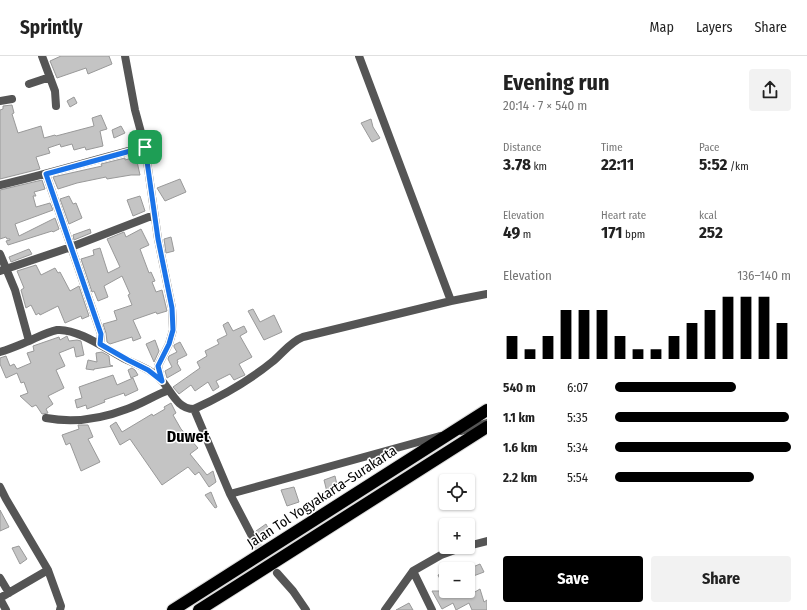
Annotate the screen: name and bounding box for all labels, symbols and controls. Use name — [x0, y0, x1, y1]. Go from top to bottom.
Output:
text: Sprintly — [20, 16, 83, 39]
text: Map — [650, 19, 674, 36]
text: Layers — [696, 19, 732, 36]
text: Share — [754, 19, 787, 36]
text: Evening run — [503, 69, 610, 96]
button: share — [749, 69, 791, 111]
text: 20:14 · 7 × 540 m — [503, 98, 587, 113]
pin — [128, 130, 162, 164]
icon: arrive — [134, 136, 156, 158]
text: Distance — [503, 141, 542, 154]
text: Time — [601, 141, 623, 154]
text: Pace — [699, 141, 720, 154]
text: 3.78 — [503, 154, 531, 175]
text: 22:11 — [601, 154, 634, 175]
text: 5:52 — [699, 154, 727, 175]
text: km — [531, 160, 547, 173]
text: /km — [727, 160, 749, 173]
text: Elevation — [503, 209, 544, 222]
text: Heart rate — [601, 209, 646, 222]
text: kcal — [699, 209, 717, 222]
text: 49 — [503, 222, 520, 243]
text: 171 — [601, 222, 623, 243]
text: 252 — [699, 222, 723, 243]
text: m — [520, 228, 531, 241]
text: bpm — [623, 228, 645, 241]
text: Elevation — [503, 268, 552, 283]
text: 136–140 m — [737, 268, 791, 283]
text: 540 m — [503, 380, 536, 395]
text: 6:07 — [567, 380, 588, 395]
text: 1.1 km — [503, 410, 535, 425]
text: 5:35 — [567, 410, 588, 425]
district label: Duwet — [167, 427, 210, 446]
text: 1.6 km — [503, 440, 537, 455]
text: 5:34 — [567, 440, 588, 455]
street label: Jalan Tol Yogyakarta–Surakarta — [244, 442, 400, 552]
text: 2.2 km — [503, 470, 537, 485]
text: 5:54 — [567, 470, 588, 485]
map controls — [439, 474, 475, 598]
button: locate — [439, 474, 475, 510]
button: + — [439, 518, 475, 554]
button: Save — [503, 556, 643, 602]
button: Share — [651, 556, 791, 602]
button: − — [439, 562, 475, 598]

